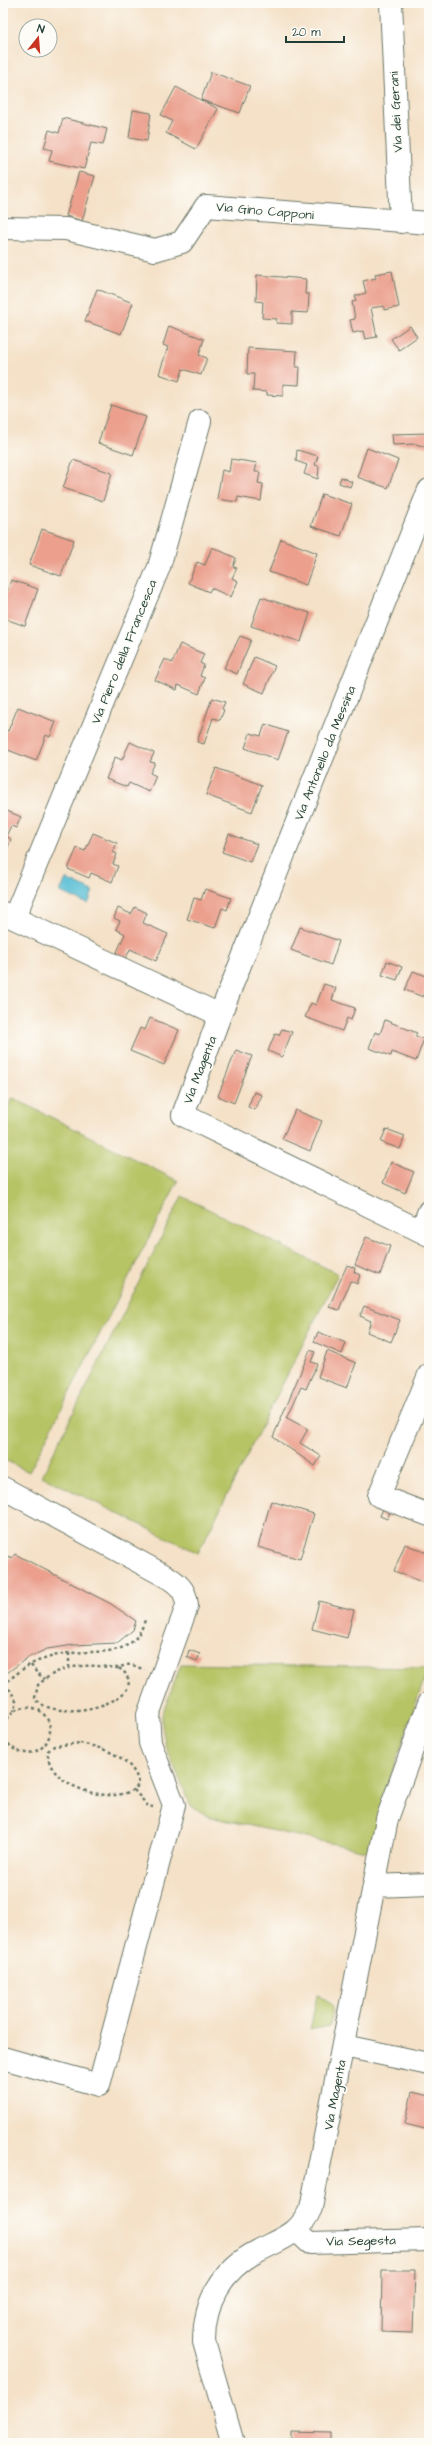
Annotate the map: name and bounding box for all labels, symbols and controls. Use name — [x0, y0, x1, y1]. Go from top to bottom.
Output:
north arrow — [18, 18, 58, 58]
scale bar — [286, 18, 344, 44]
text: N — [35, 21, 46, 37]
text: 20 m — [292, 24, 321, 41]
street label: Via dei Gerani — [385, 71, 407, 153]
street label: Via Gino Capponi — [215, 198, 315, 224]
street label: Via Piero della Francesca — [87, 577, 161, 727]
street label: Via Antonello da Messina — [290, 683, 360, 823]
street label: Via Magenta — [179, 1033, 222, 1107]
street label: Via Magenta — [319, 2058, 352, 2132]
street label: Via Segesta — [326, 2231, 396, 2252]

